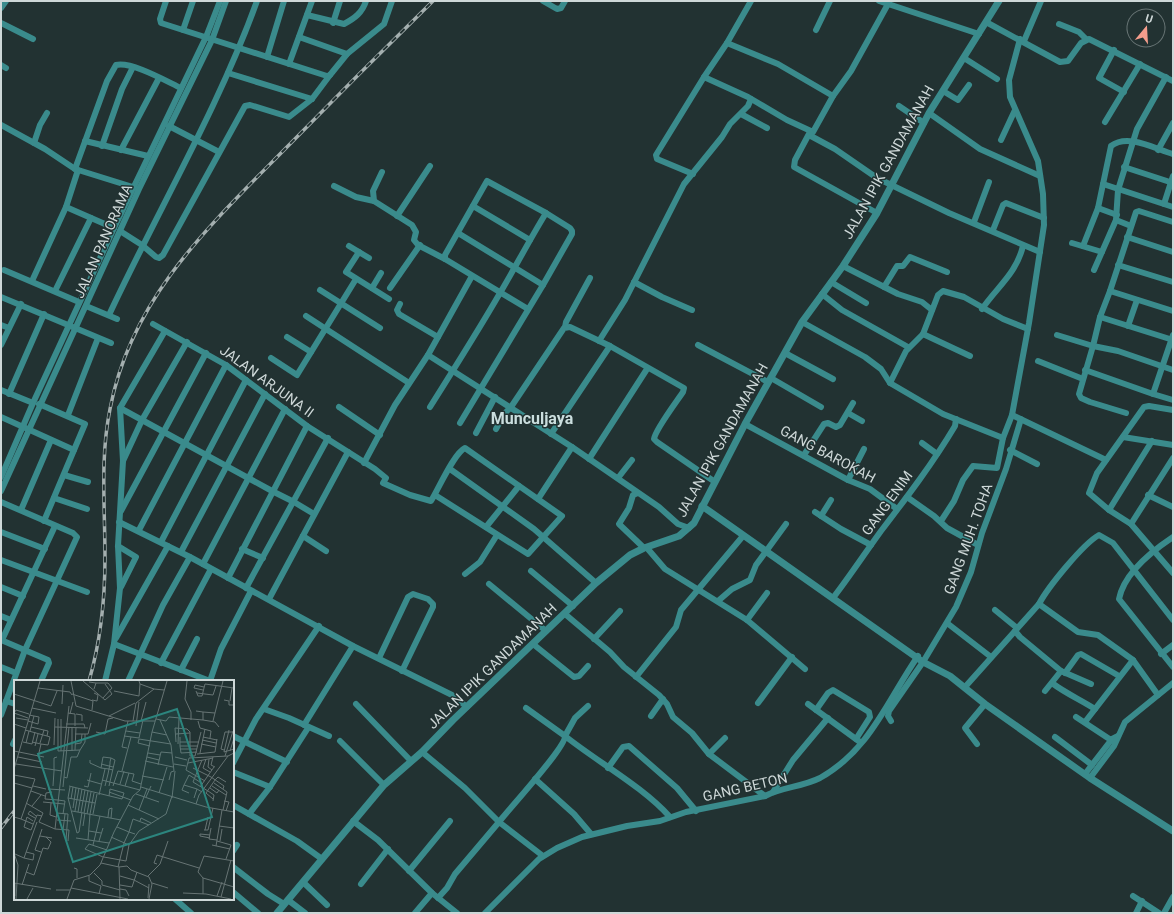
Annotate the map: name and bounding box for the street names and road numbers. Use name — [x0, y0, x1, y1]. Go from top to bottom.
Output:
street label: JALAN IPIK GANDAMANAH — [839, 82, 937, 242]
street label: JALAN PANORAMA — [71, 182, 135, 300]
street label: JALAN ARJUNA II — [217, 342, 317, 420]
street label: JALAN IPIK GANDAMANAH — [673, 360, 771, 520]
street label: GANG BAROKAH — [778, 422, 878, 486]
street label: GANG ENIM — [858, 468, 916, 538]
street label: GANG MUH. TOHA — [940, 481, 996, 597]
street label: JALAN IPIK GANDAMANAH — [424, 600, 560, 732]
street label: GANG BETON — [701, 770, 789, 804]

